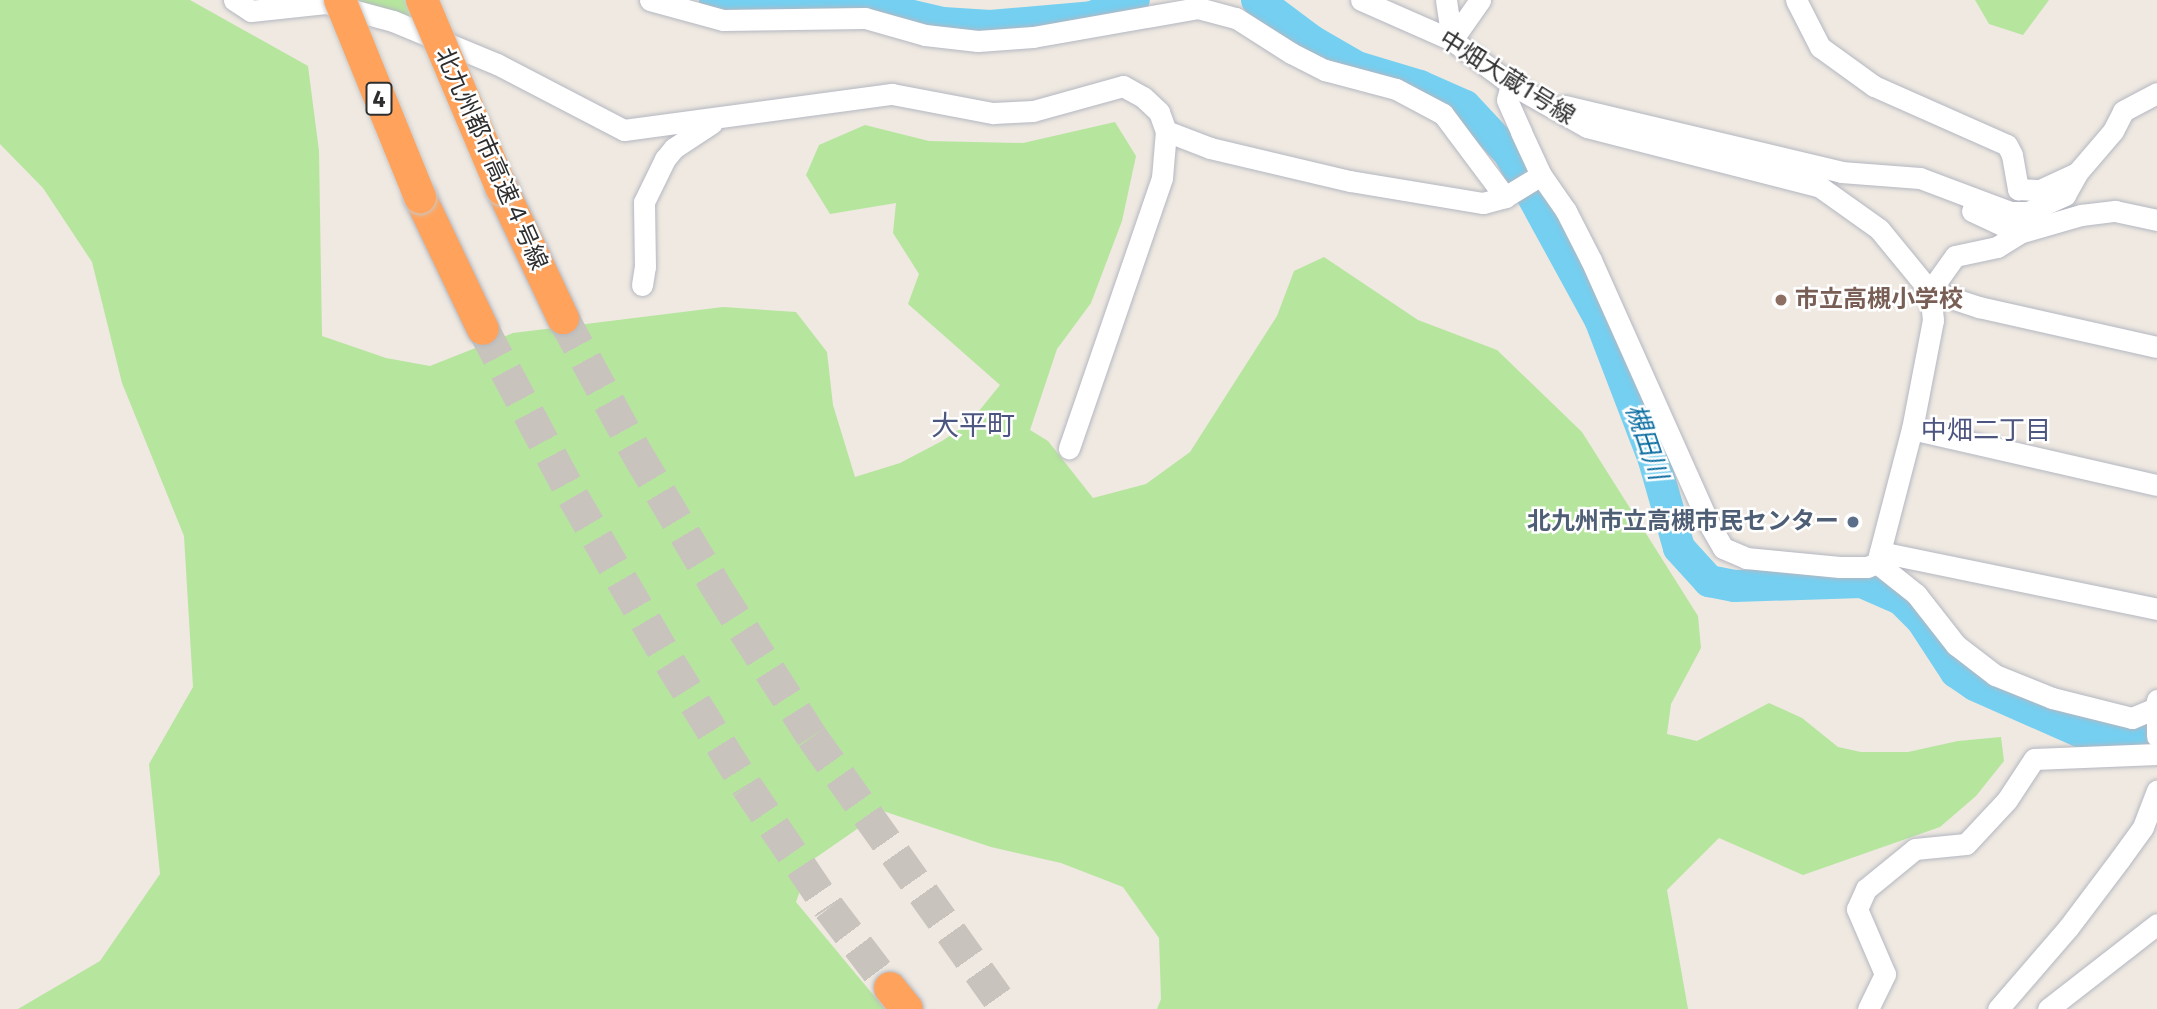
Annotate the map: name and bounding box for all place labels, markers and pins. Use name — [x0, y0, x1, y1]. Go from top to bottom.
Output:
place label: 市立高槻小学校 — [1795, 286, 1963, 314]
marker: 市立高槻小学校 — [1773, 292, 1789, 308]
place label: 北九州市立高槻市民センター — [1527, 508, 1839, 536]
marker: 北九州市立高槻市民センター — [1845, 514, 1861, 530]

